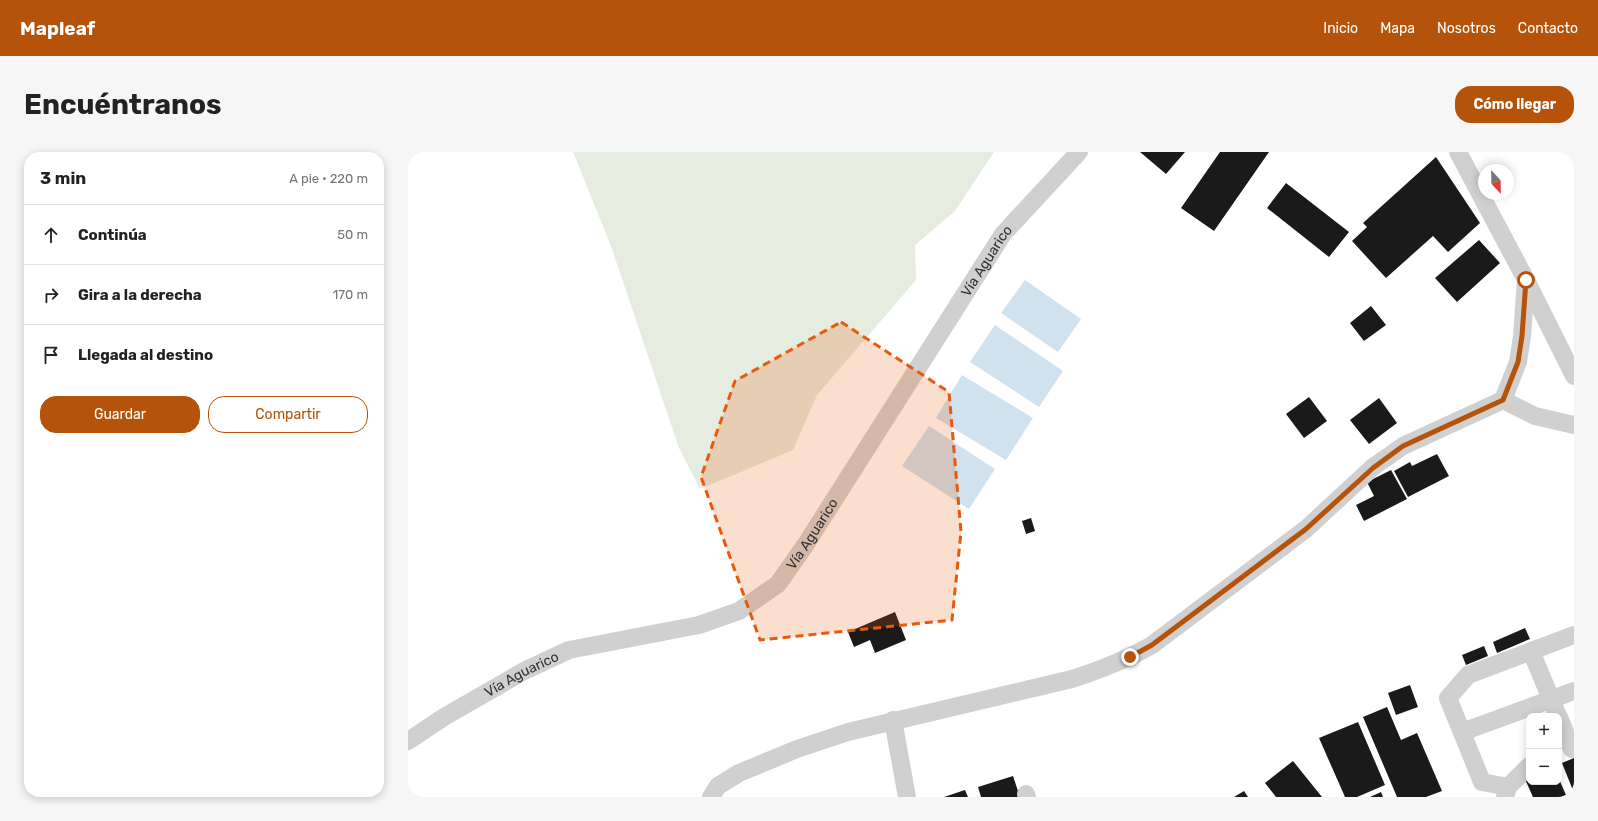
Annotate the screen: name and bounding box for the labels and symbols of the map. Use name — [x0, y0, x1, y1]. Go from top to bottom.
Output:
north arrow — [1478, 164, 1514, 200]
street label: Vía Aguarico — [957, 221, 1016, 300]
route start — [1517, 271, 1535, 289]
street label: Vía Aguarico — [782, 495, 841, 573]
street label: Vía Aguarico — [481, 648, 561, 700]
route end — [1121, 648, 1139, 666]

